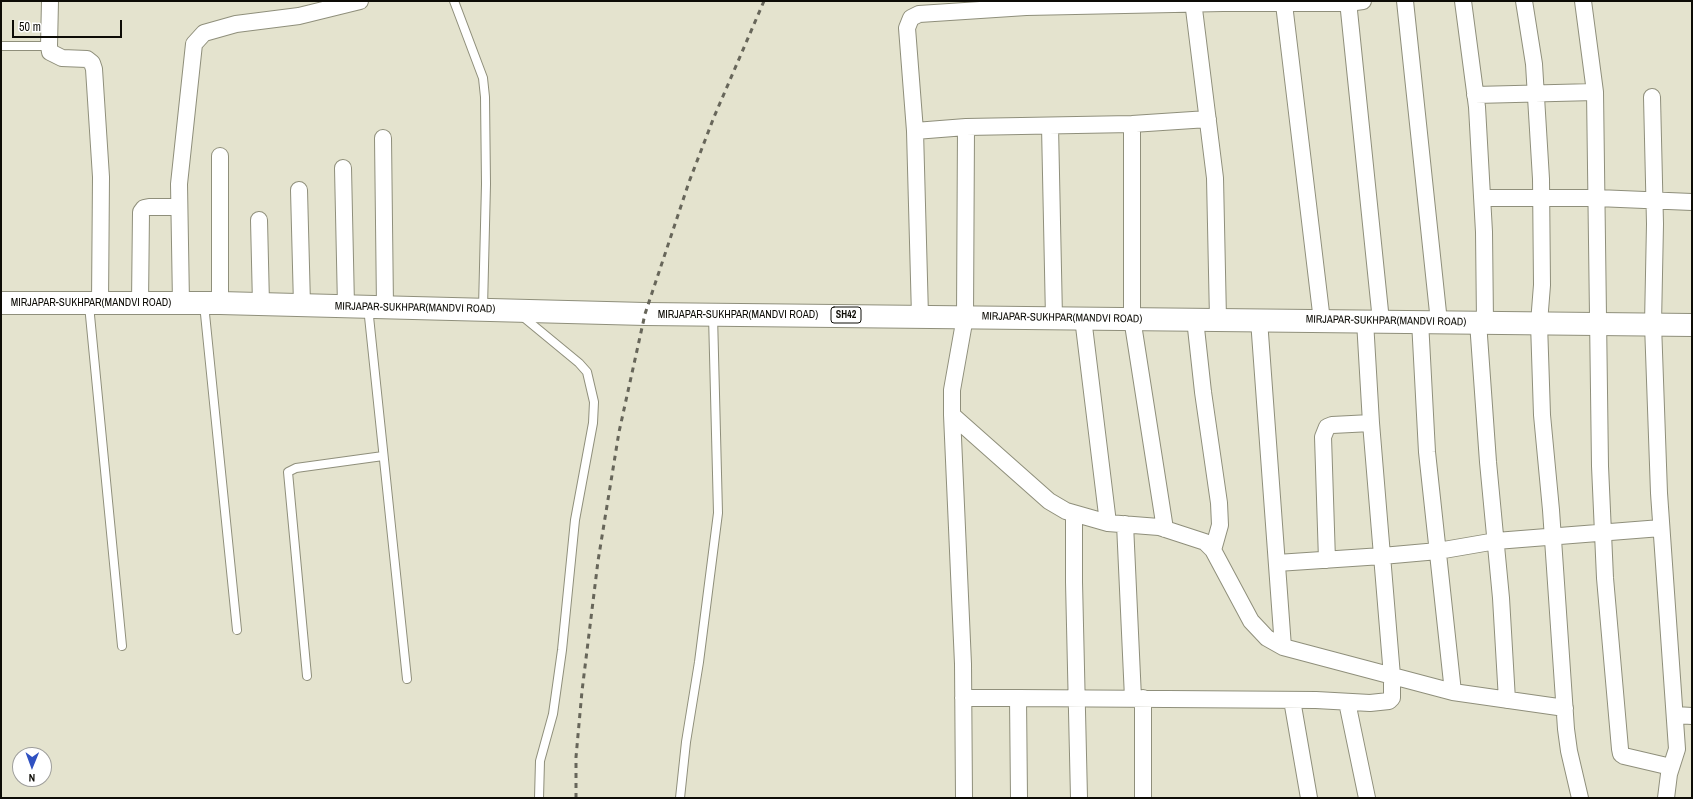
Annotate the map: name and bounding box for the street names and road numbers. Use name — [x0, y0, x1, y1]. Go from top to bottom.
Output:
street label: MIRJAPAR-SUKHPAR(MANDVI ROAD) — [11, 296, 171, 310]
street label: MIRJAPAR-SUKHPAR(MANDVI ROAD) — [335, 300, 495, 316]
road number: SH42 — [831, 307, 861, 323]
street label: MIRJAPAR-SUKHPAR(MANDVI ROAD) — [658, 308, 818, 322]
street label: MIRJAPAR-SUKHPAR(MANDVI ROAD) — [982, 310, 1142, 326]
street label: MIRJAPAR-SUKHPAR(MANDVI ROAD) — [1306, 313, 1466, 329]

